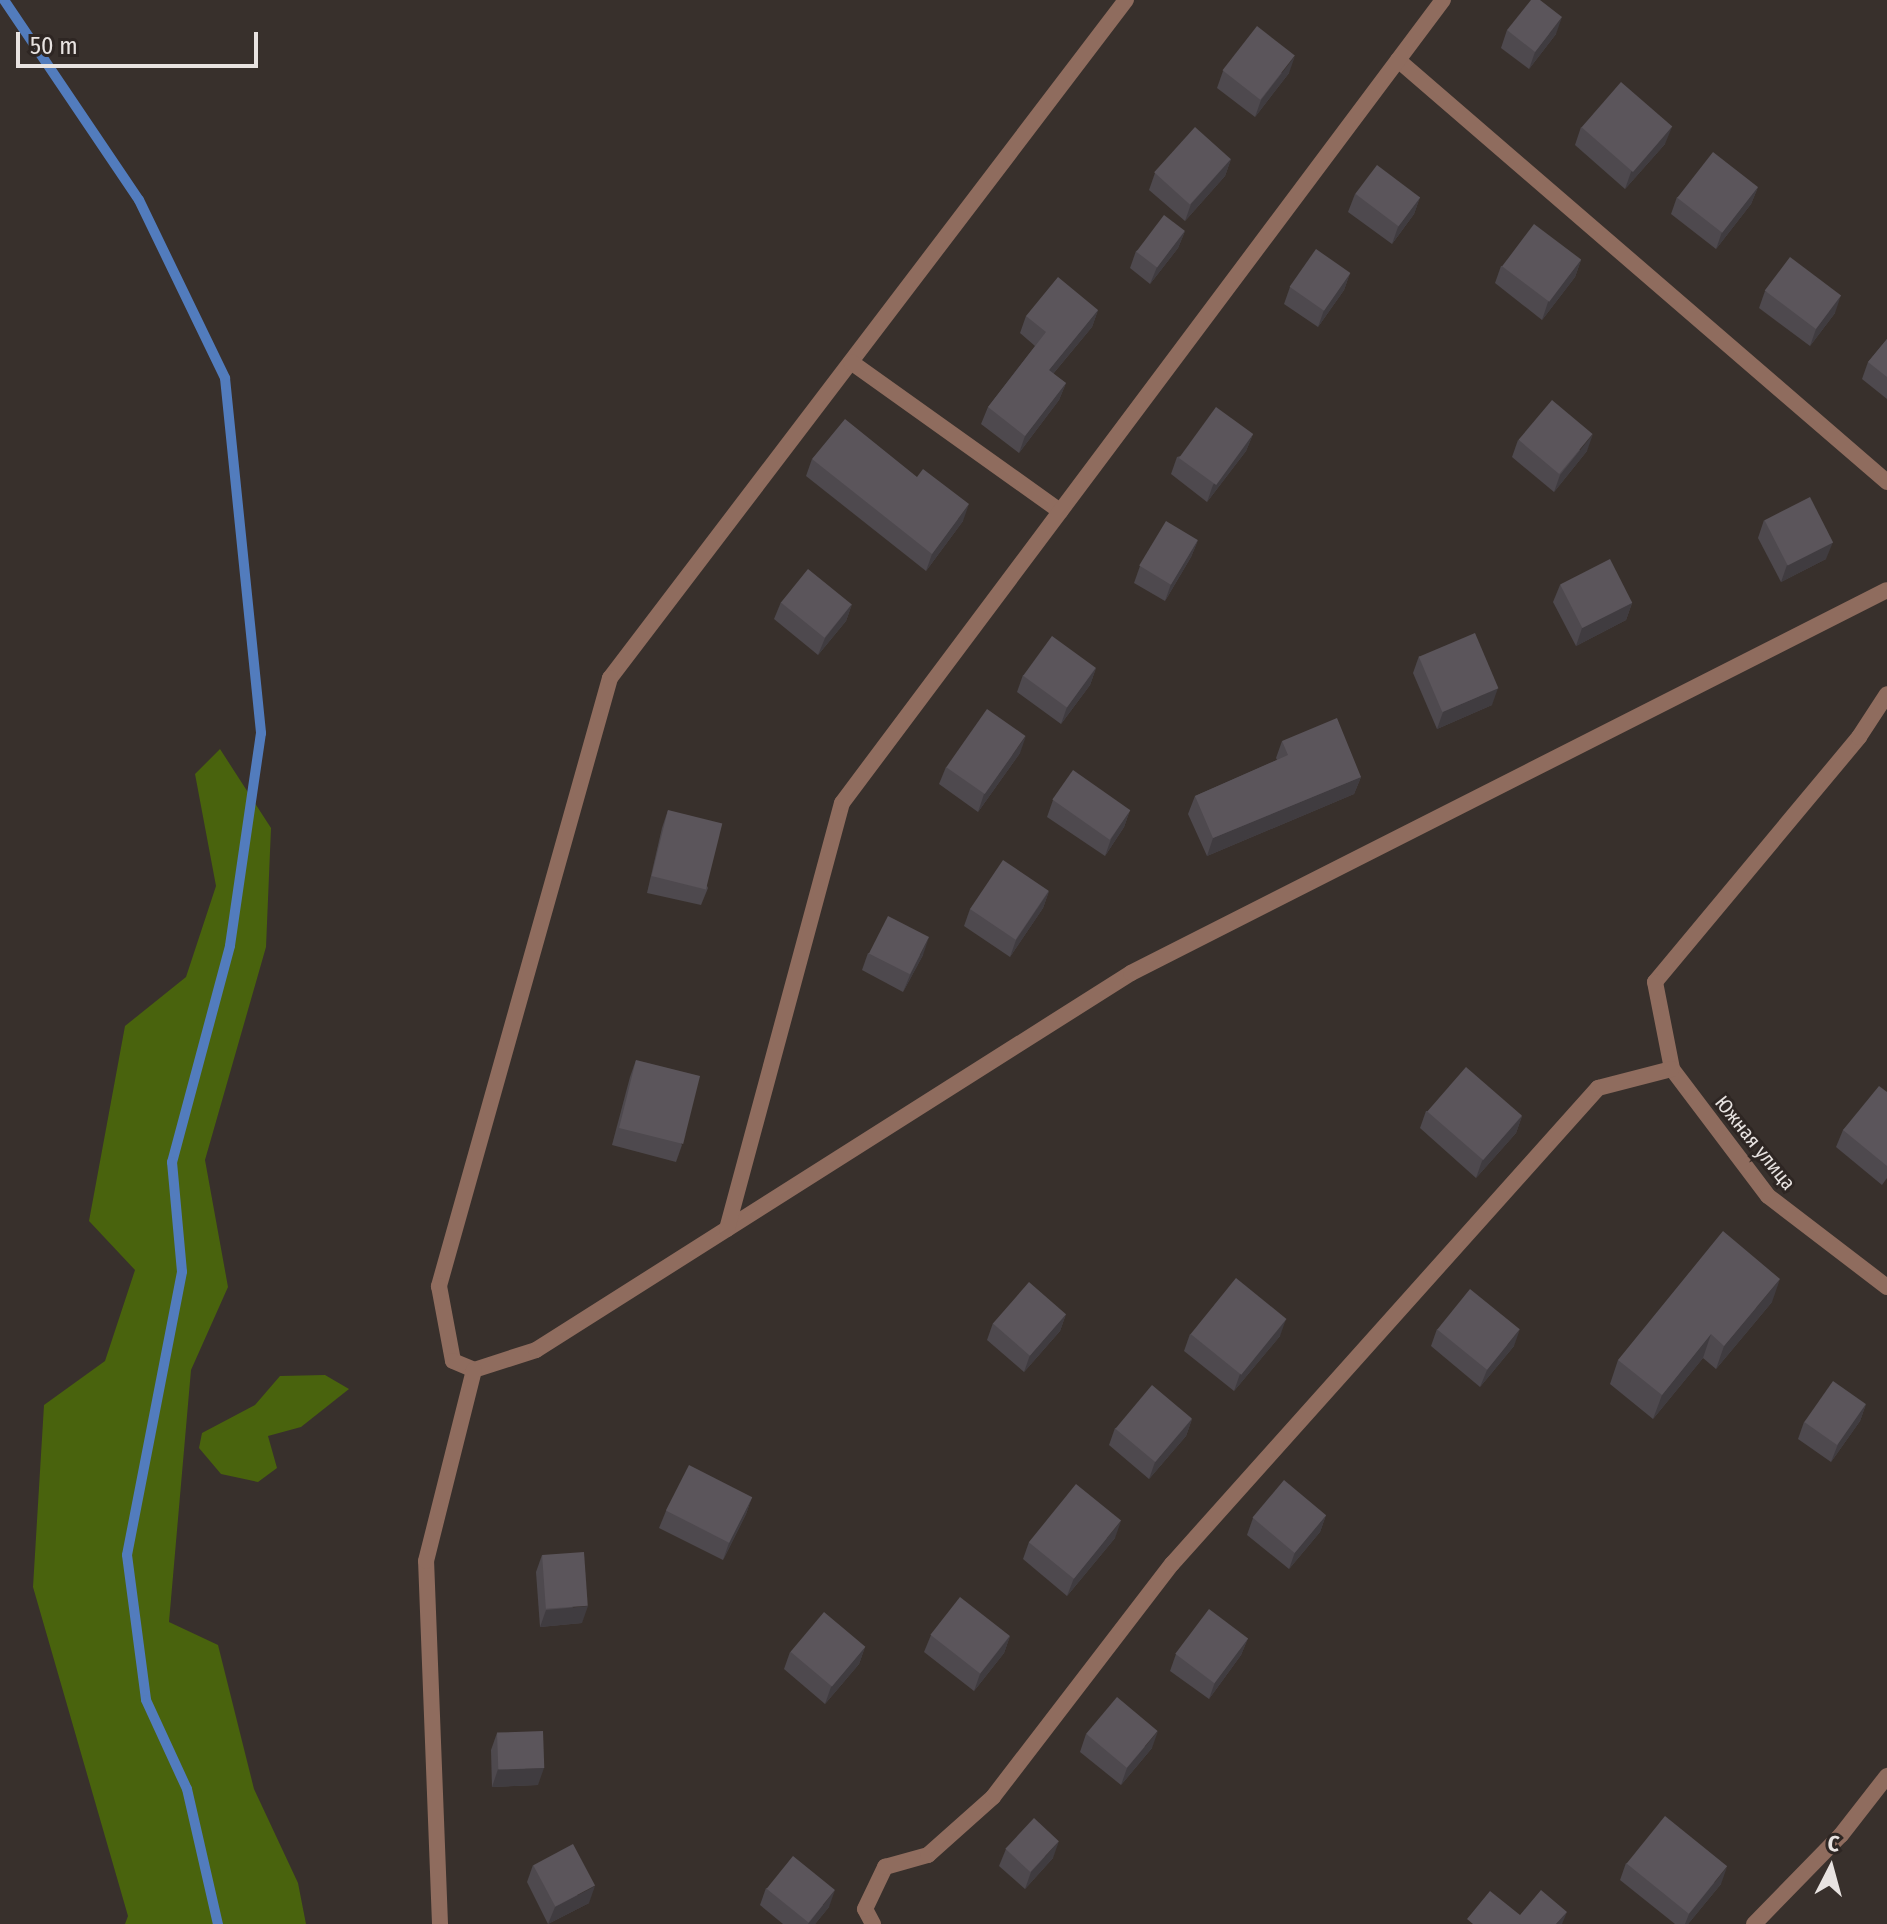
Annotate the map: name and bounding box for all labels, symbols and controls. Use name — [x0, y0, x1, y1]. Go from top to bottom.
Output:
scale bar — [20, 16, 262, 66]
text: 50 m — [30, 32, 78, 60]
street label: Южная улица — [1710, 1091, 1800, 1195]
north arrow — [1791, 1828, 1871, 1908]
text: С — [1826, 1830, 1841, 1858]

